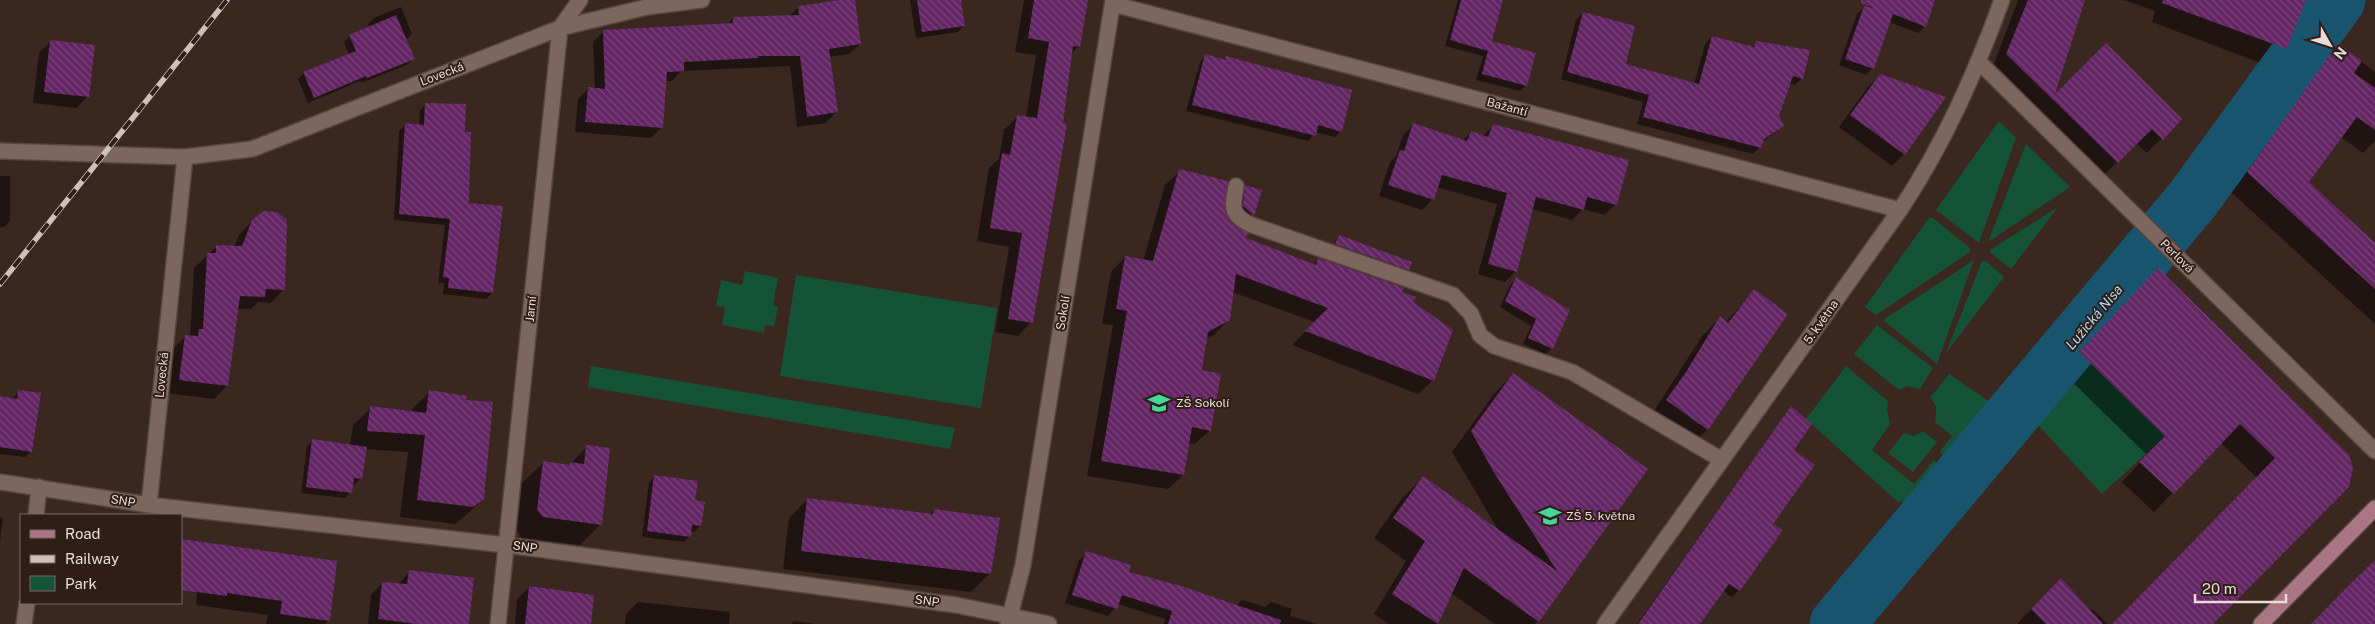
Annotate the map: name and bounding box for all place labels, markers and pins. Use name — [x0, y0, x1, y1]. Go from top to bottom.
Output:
school or university icon: ZŠ Sokolí — [1146, 390, 1172, 416]
place label: ZŠ Sokolí — [1176, 396, 1230, 410]
school or university icon: ZŠ 5. května — [1537, 503, 1563, 529]
place label: ZŠ 5. května — [1566, 509, 1635, 523]

